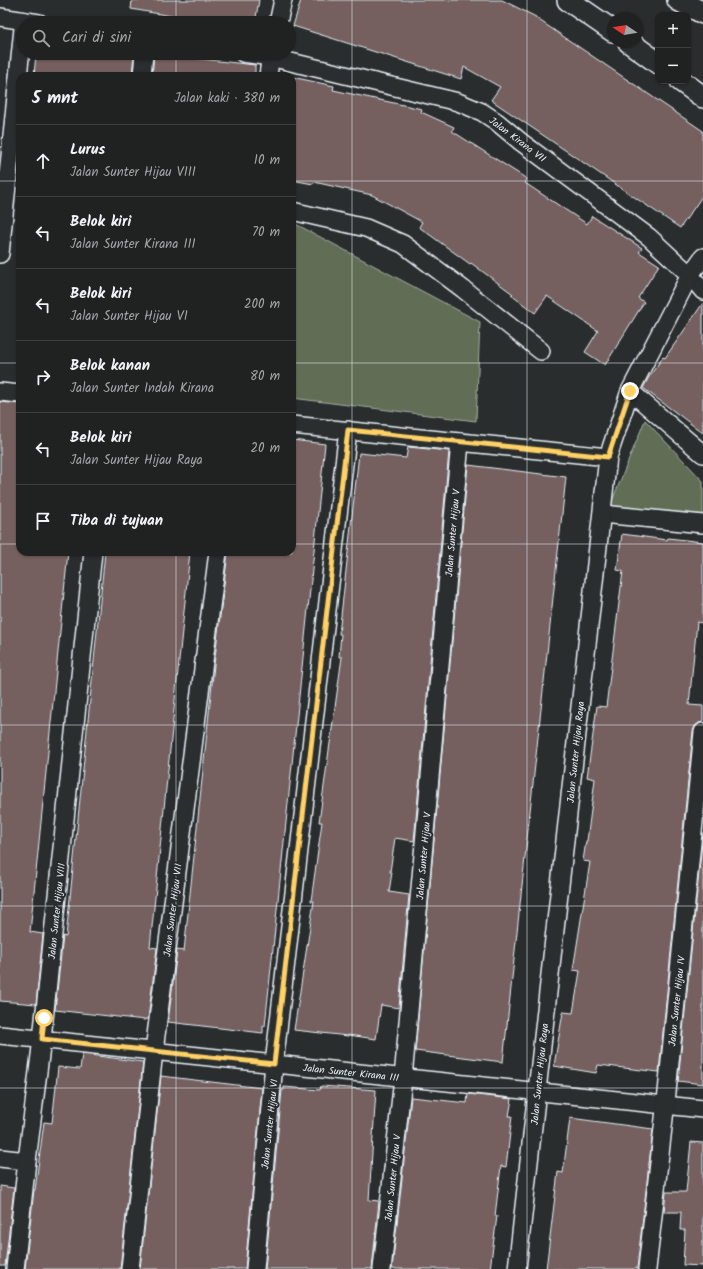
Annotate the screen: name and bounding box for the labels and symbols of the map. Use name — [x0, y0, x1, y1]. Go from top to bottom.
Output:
north arrow — [607, 12, 643, 48]
street label: Jalan Kirana VII — [486, 113, 549, 167]
route end — [621, 382, 639, 400]
street label: Jalan Sunter Hijau V — [441, 488, 465, 577]
street label: Jalan Sunter Hijau Raya — [563, 700, 589, 804]
street label: Jalan Sunter Hijau V — [412, 811, 436, 900]
street label: Jalan Sunter Hijau VIII — [44, 862, 70, 960]
street label: Jalan Sunter Hijau VII — [159, 863, 187, 958]
street label: Jalan Sunter Hijau IV — [664, 955, 690, 1047]
route start — [35, 1009, 53, 1027]
street label: Jalan Sunter Hijau Raya — [527, 1022, 553, 1126]
street label: Jalan Sunter Kirana III — [302, 1060, 400, 1086]
street label: Jalan Sunter Hijau VI — [257, 1078, 283, 1170]
street label: Jalan Sunter Hijau V — [380, 1133, 406, 1222]

